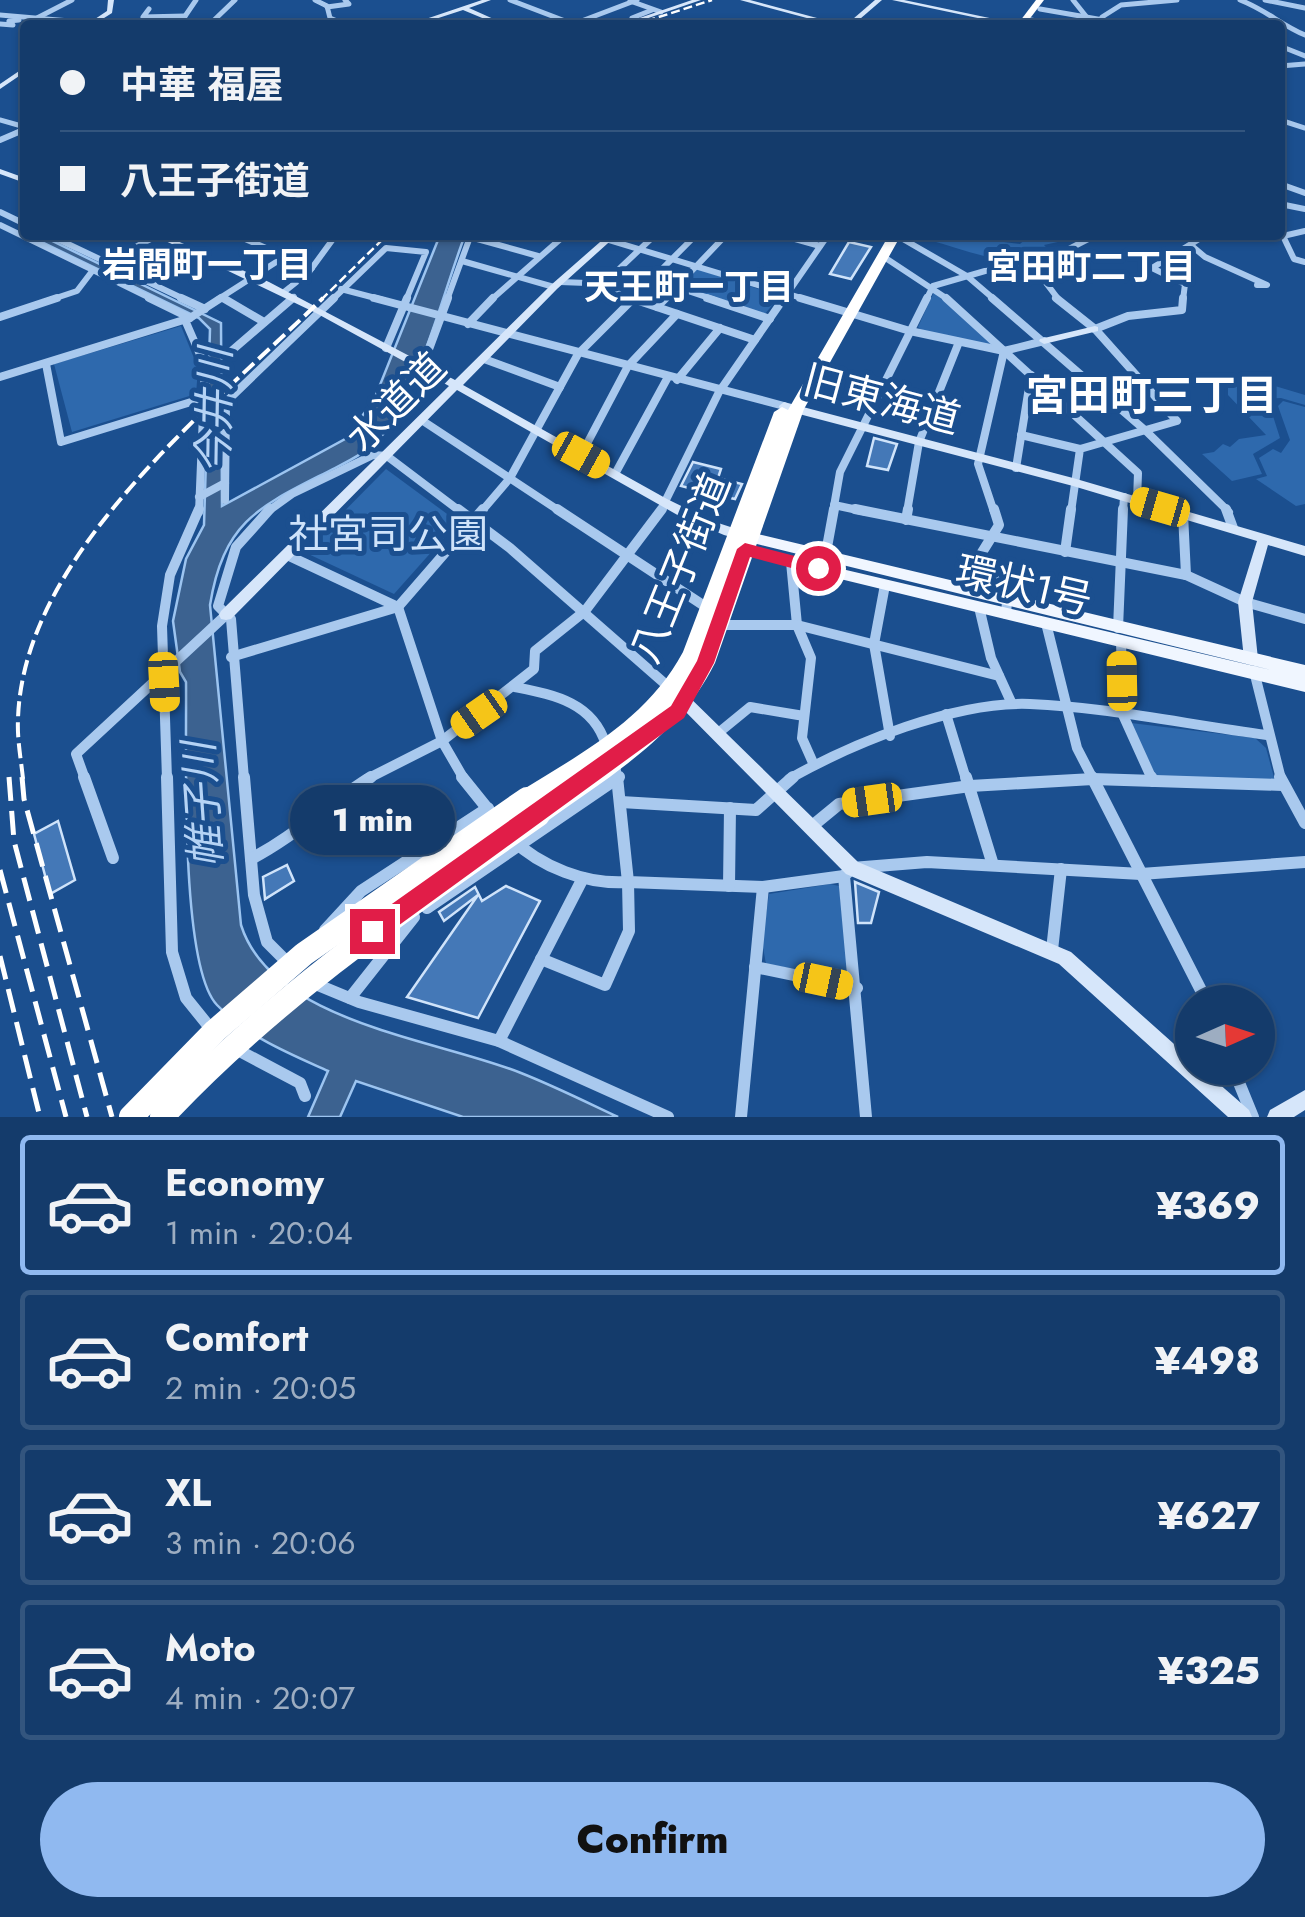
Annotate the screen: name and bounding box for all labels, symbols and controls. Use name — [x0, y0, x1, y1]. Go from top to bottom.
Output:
text: 中華 福屋 — [120, 57, 283, 112]
text: 八王子街道 — [120, 153, 310, 208]
district label: 岩間町一丁目 — [102, 240, 312, 290]
district label: 宮田町二丁目 — [986, 242, 1196, 292]
district label: 天王町一丁目 — [584, 262, 794, 312]
street label: 水道道 — [333, 339, 459, 465]
water label: 今井川 — [183, 343, 246, 475]
street label: 旧東海道 — [797, 350, 967, 448]
district label: 宮田町三丁目 — [1026, 365, 1278, 426]
car — [547, 427, 615, 483]
street label: 八王子街道 — [616, 464, 744, 672]
car — [1127, 484, 1193, 530]
park label: 社宮司公園 — [288, 505, 488, 563]
street label: 環状1号 — [950, 541, 1098, 629]
route start — [796, 546, 841, 591]
car — [147, 651, 181, 713]
car — [1106, 651, 1138, 711]
car — [446, 685, 512, 743]
water label: 帷子川 — [167, 736, 237, 870]
car — [840, 781, 904, 819]
callout: 1 min — [290, 786, 454, 856]
text: 1 min — [332, 797, 413, 843]
route end — [350, 909, 395, 954]
car — [791, 960, 855, 1002]
north arrow — [1175, 985, 1275, 1085]
map controls — [1175, 985, 1275, 1085]
text: Economy — [165, 1155, 324, 1210]
icon: car — [45, 1160, 135, 1250]
text: ¥369 — [1156, 1178, 1260, 1233]
text: 1 min · 20:04 — [165, 1210, 353, 1256]
text: Comfort — [165, 1310, 308, 1365]
icon: car — [45, 1315, 135, 1405]
text: ¥498 — [1155, 1333, 1260, 1388]
text: 2 min · 20:05 — [165, 1365, 356, 1411]
text: XL — [165, 1465, 211, 1520]
icon: car — [45, 1470, 135, 1560]
text: ¥627 — [1157, 1488, 1260, 1543]
text: 3 min · 20:06 — [165, 1520, 356, 1566]
text: Moto — [165, 1620, 256, 1675]
icon: car — [45, 1625, 135, 1715]
text: ¥325 — [1158, 1643, 1260, 1698]
text: 4 min · 20:07 — [165, 1675, 355, 1721]
button: Confirm — [40, 1782, 1265, 1897]

